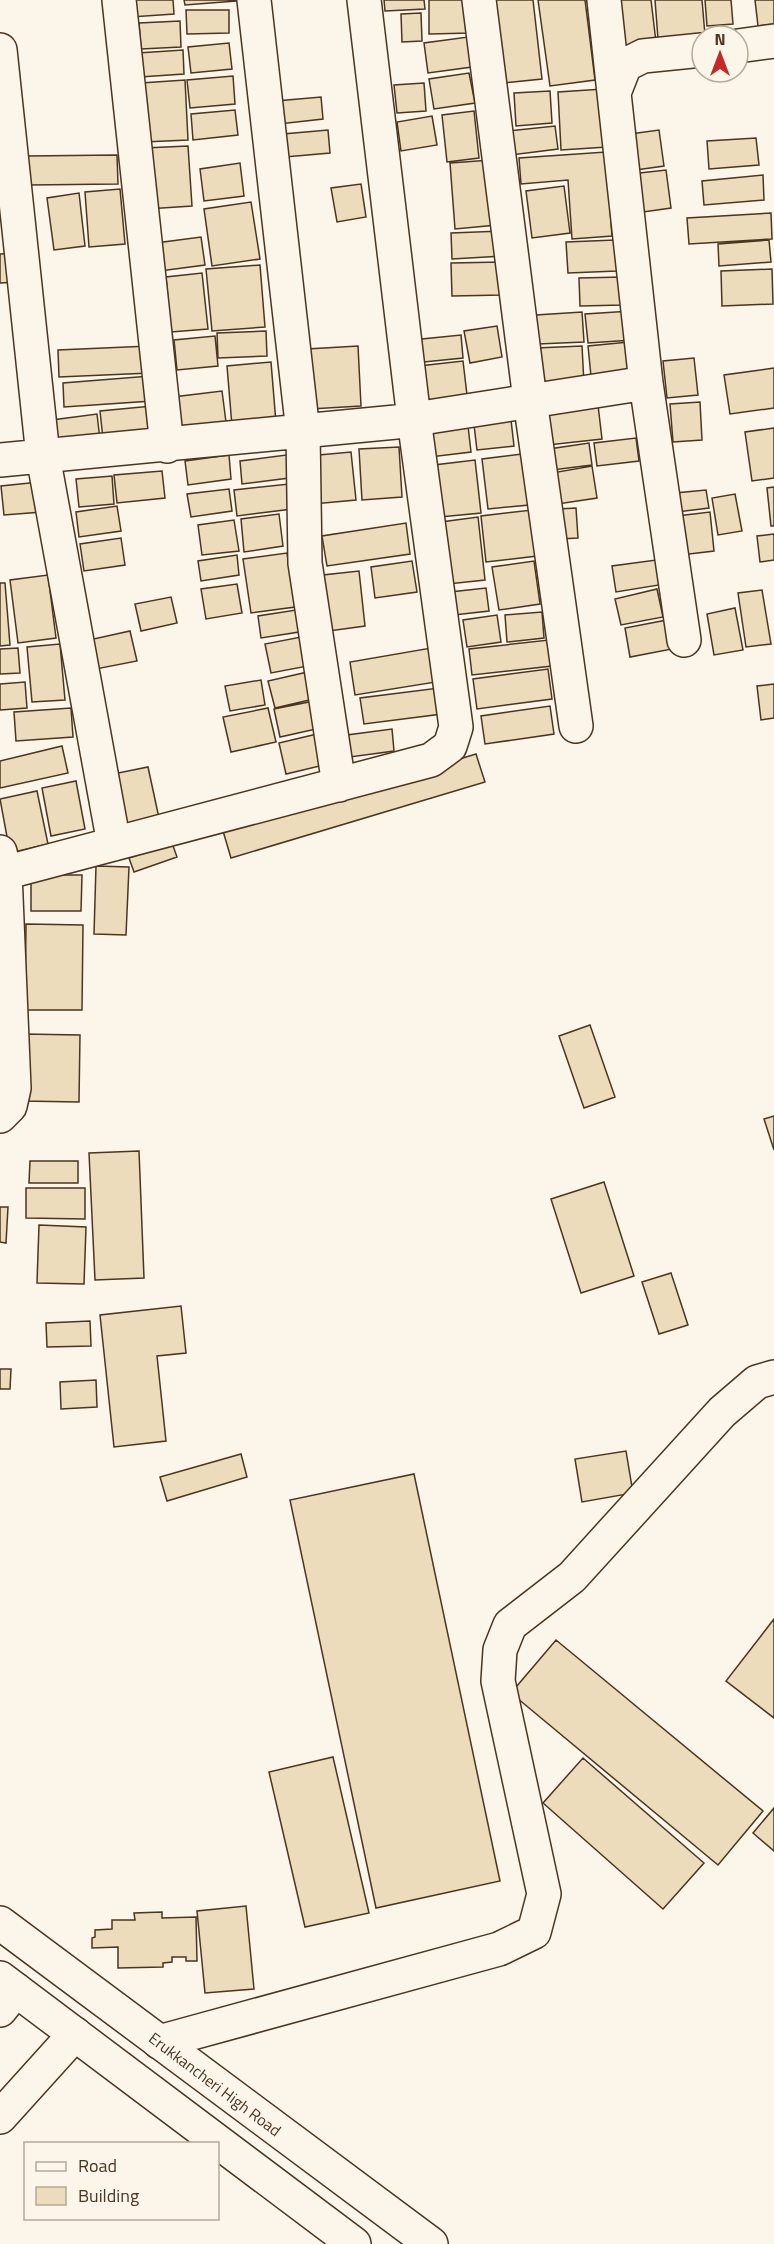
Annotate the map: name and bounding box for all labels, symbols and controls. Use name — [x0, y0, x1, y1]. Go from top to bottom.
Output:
north arrow — [690, 24, 750, 84]
text: N — [714, 27, 726, 51]
street label: Erukkancheri High Road — [144, 2026, 286, 2142]
legend — [24, 2142, 219, 2220]
text: Road — [78, 2152, 117, 2179]
text: Building — [78, 2182, 139, 2209]

